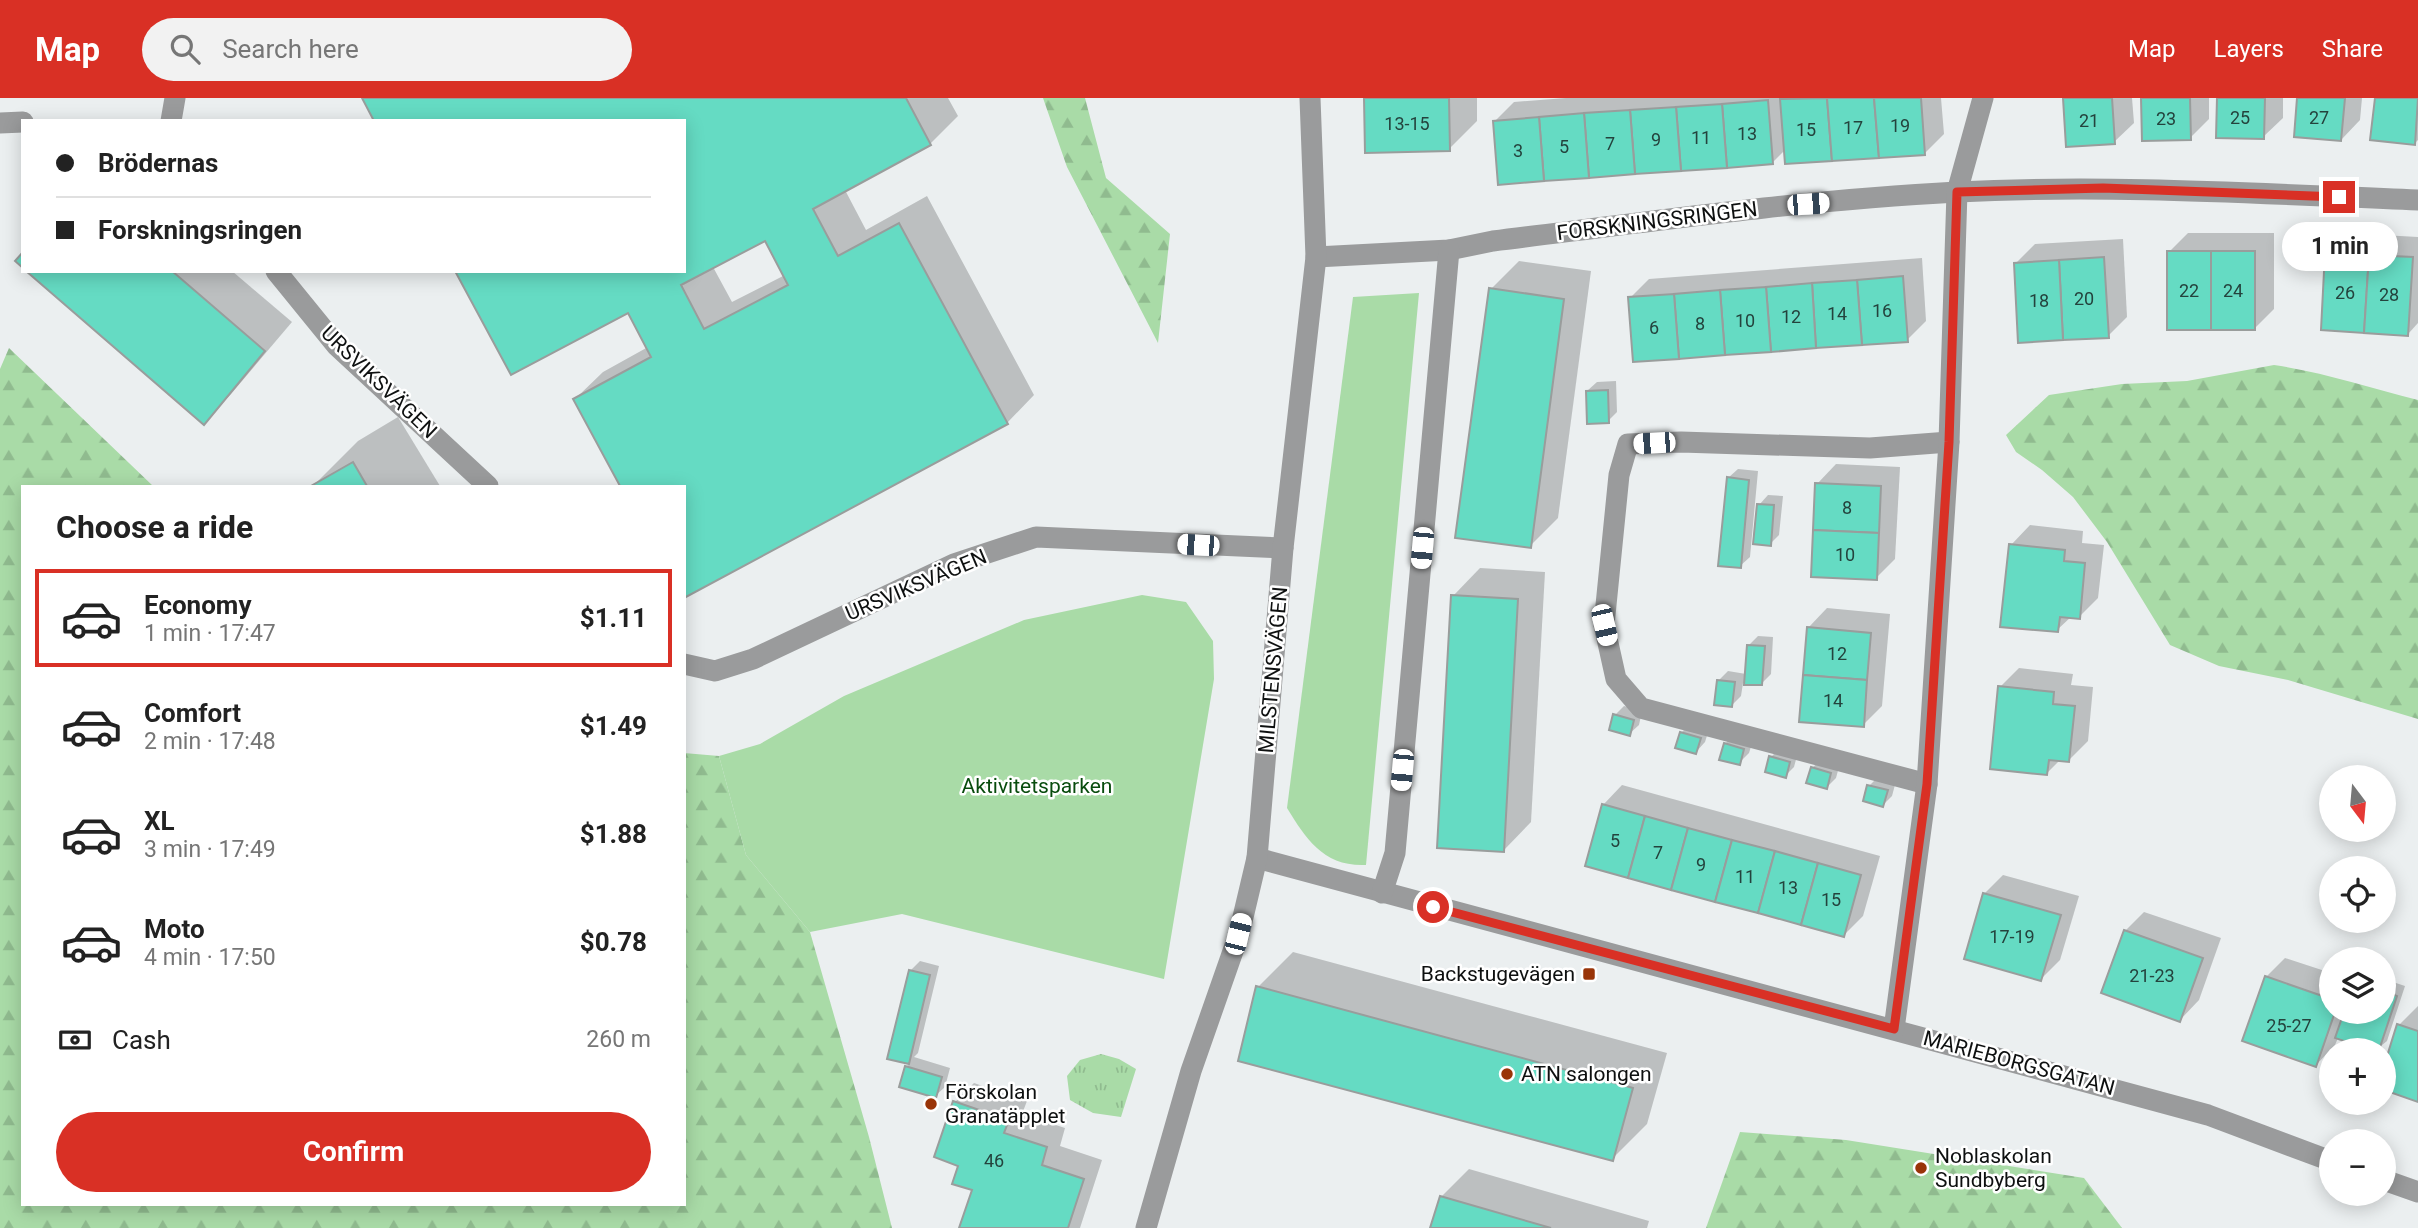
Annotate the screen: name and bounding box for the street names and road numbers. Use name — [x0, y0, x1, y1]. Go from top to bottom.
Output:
street label: FORSKNINGSRINGEN — [1555, 197, 1759, 245]
street label: URSVIKSVÄGEN — [316, 321, 442, 443]
street label: URSVIKSVÄGEN — [842, 544, 990, 626]
street label: MILSTENSVÄGEN — [1254, 586, 1292, 754]
street label: MARIEBORGSGATAN — [1921, 1026, 2117, 1100]

